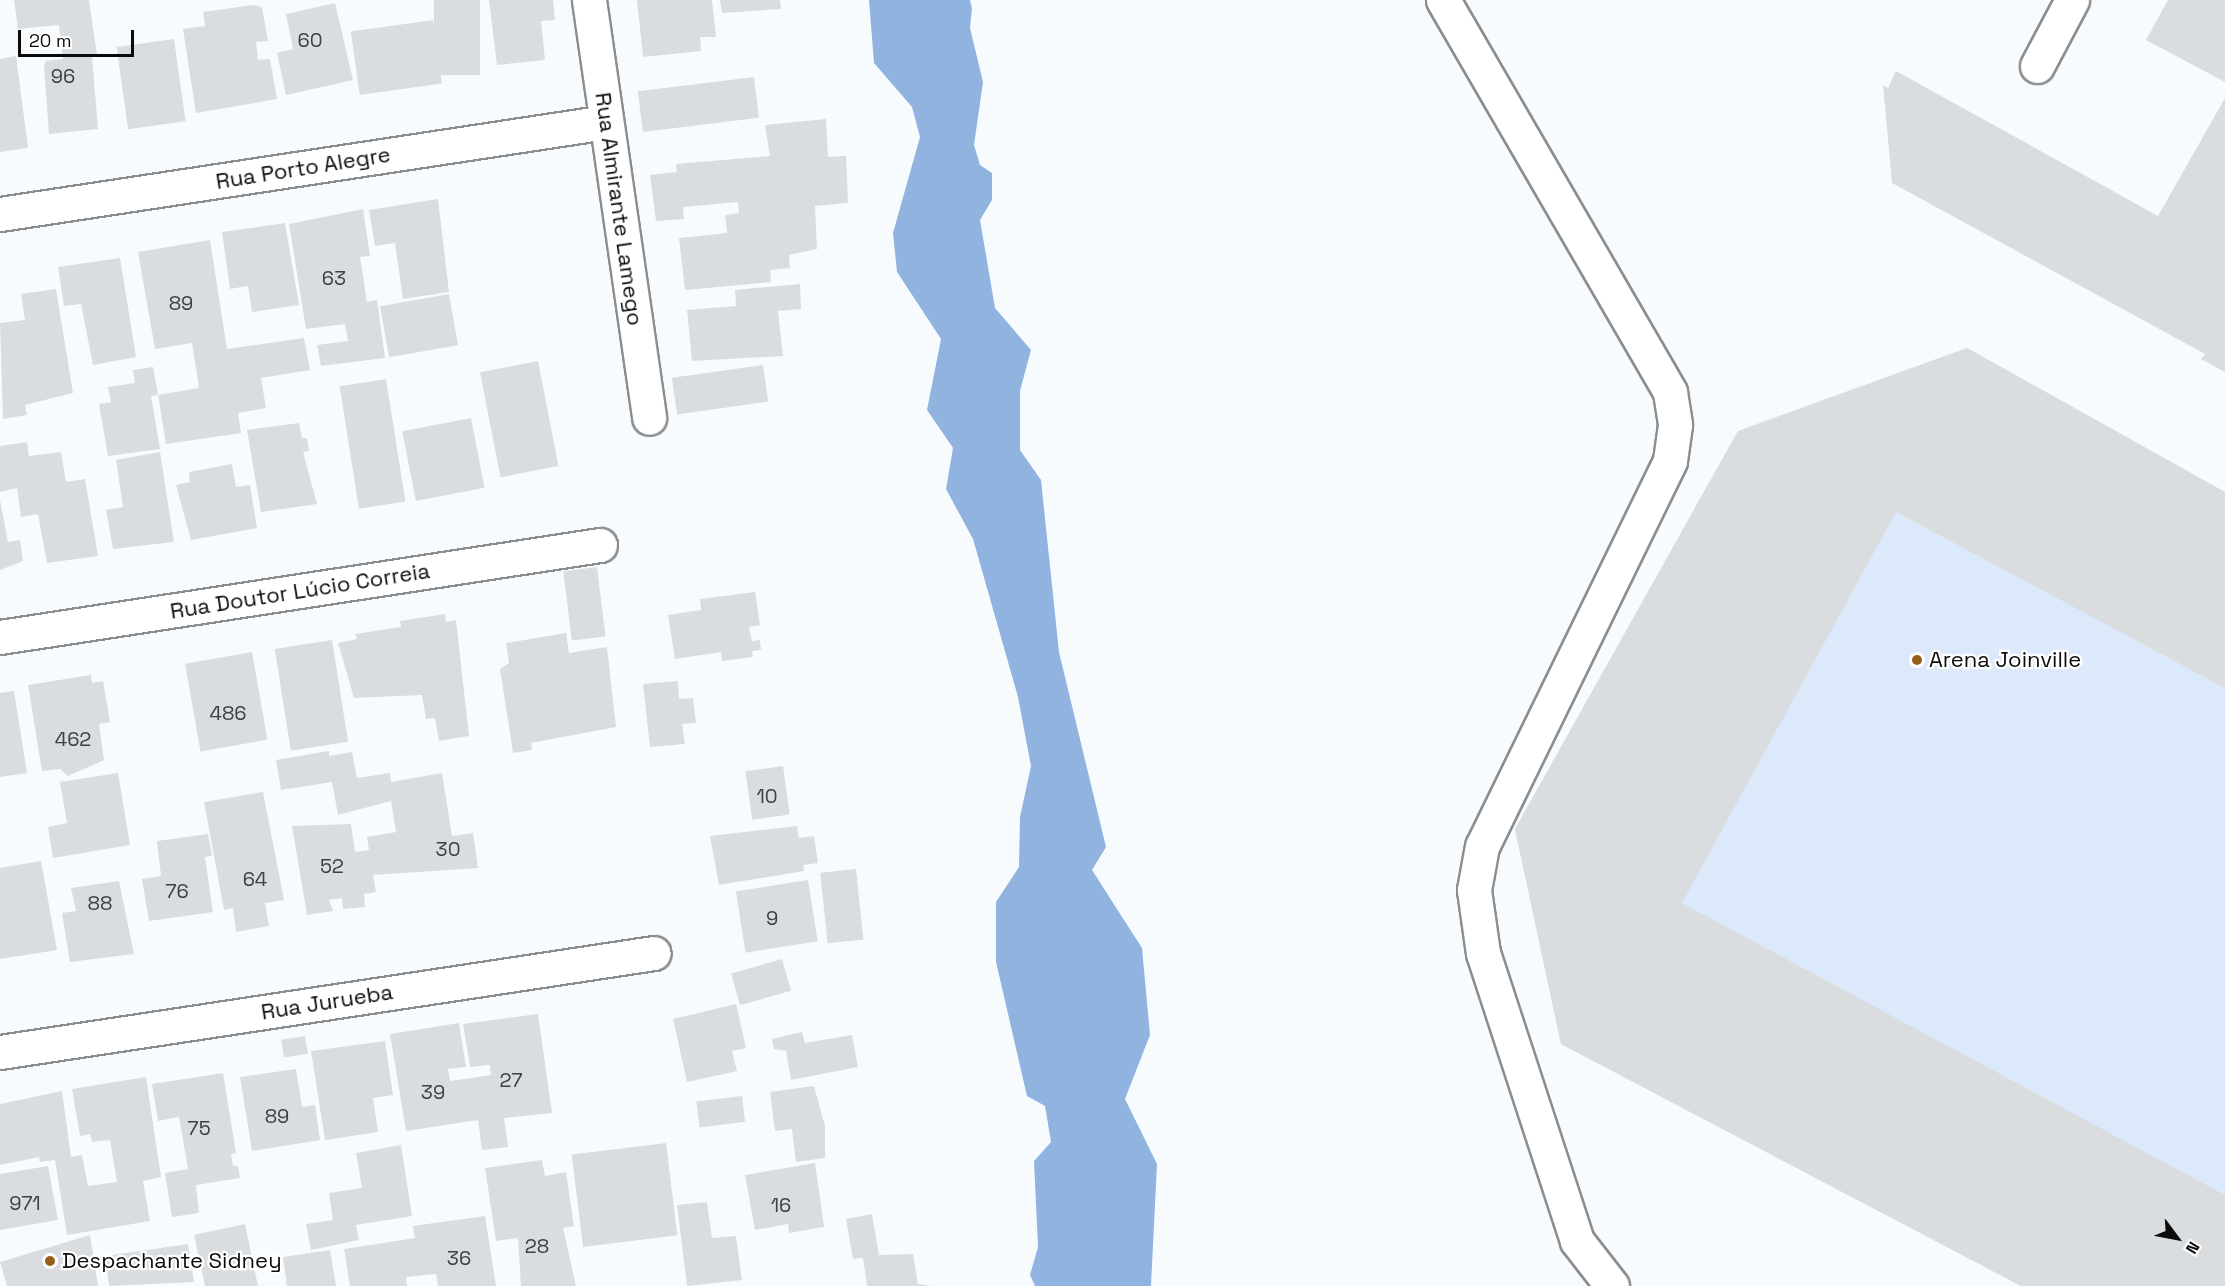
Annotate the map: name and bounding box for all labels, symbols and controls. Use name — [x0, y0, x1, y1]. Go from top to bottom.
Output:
scale bar — [21, 18, 136, 56]
house number: 60 — [297, 28, 323, 52]
text: 20 m — [29, 29, 72, 52]
house number: 96 — [51, 64, 75, 88]
street label: Rua Almirante Lamego — [590, 90, 648, 328]
street label: Rua Porto Alegre — [214, 141, 392, 195]
house number: 63 — [322, 266, 346, 290]
house number: 89 — [169, 291, 193, 315]
street label: Rua Doutor Lúcio Correia — [168, 557, 432, 625]
place label: Arena Joinville — [1929, 647, 2081, 673]
marker: Arena Joinville — [1910, 653, 1924, 667]
house number: 486 — [209, 701, 247, 725]
house number: 462 — [55, 727, 91, 751]
house number: 10 — [756, 784, 778, 808]
house number: 30 — [436, 837, 460, 861]
house number: 52 — [320, 854, 344, 878]
house number: 64 — [243, 867, 267, 891]
house number: 76 — [165, 879, 189, 903]
house number: 88 — [88, 891, 112, 915]
house number: 9 — [766, 906, 778, 930]
street label: Rua Jurueba — [259, 979, 395, 1025]
house number: 27 — [499, 1068, 523, 1092]
house number: 39 — [421, 1080, 445, 1104]
house number: 89 — [265, 1104, 289, 1128]
house number: 75 — [187, 1116, 211, 1140]
house number: 971 — [9, 1191, 41, 1215]
house number: 16 — [771, 1193, 791, 1217]
north arrow — [2147, 1208, 2207, 1268]
house number: 28 — [525, 1234, 549, 1258]
text: N — [2181, 1238, 2204, 1258]
house number: 36 — [447, 1246, 471, 1270]
place label: Despachante Sidney — [62, 1248, 282, 1274]
marker: Despachante Sidney — [43, 1254, 57, 1268]

